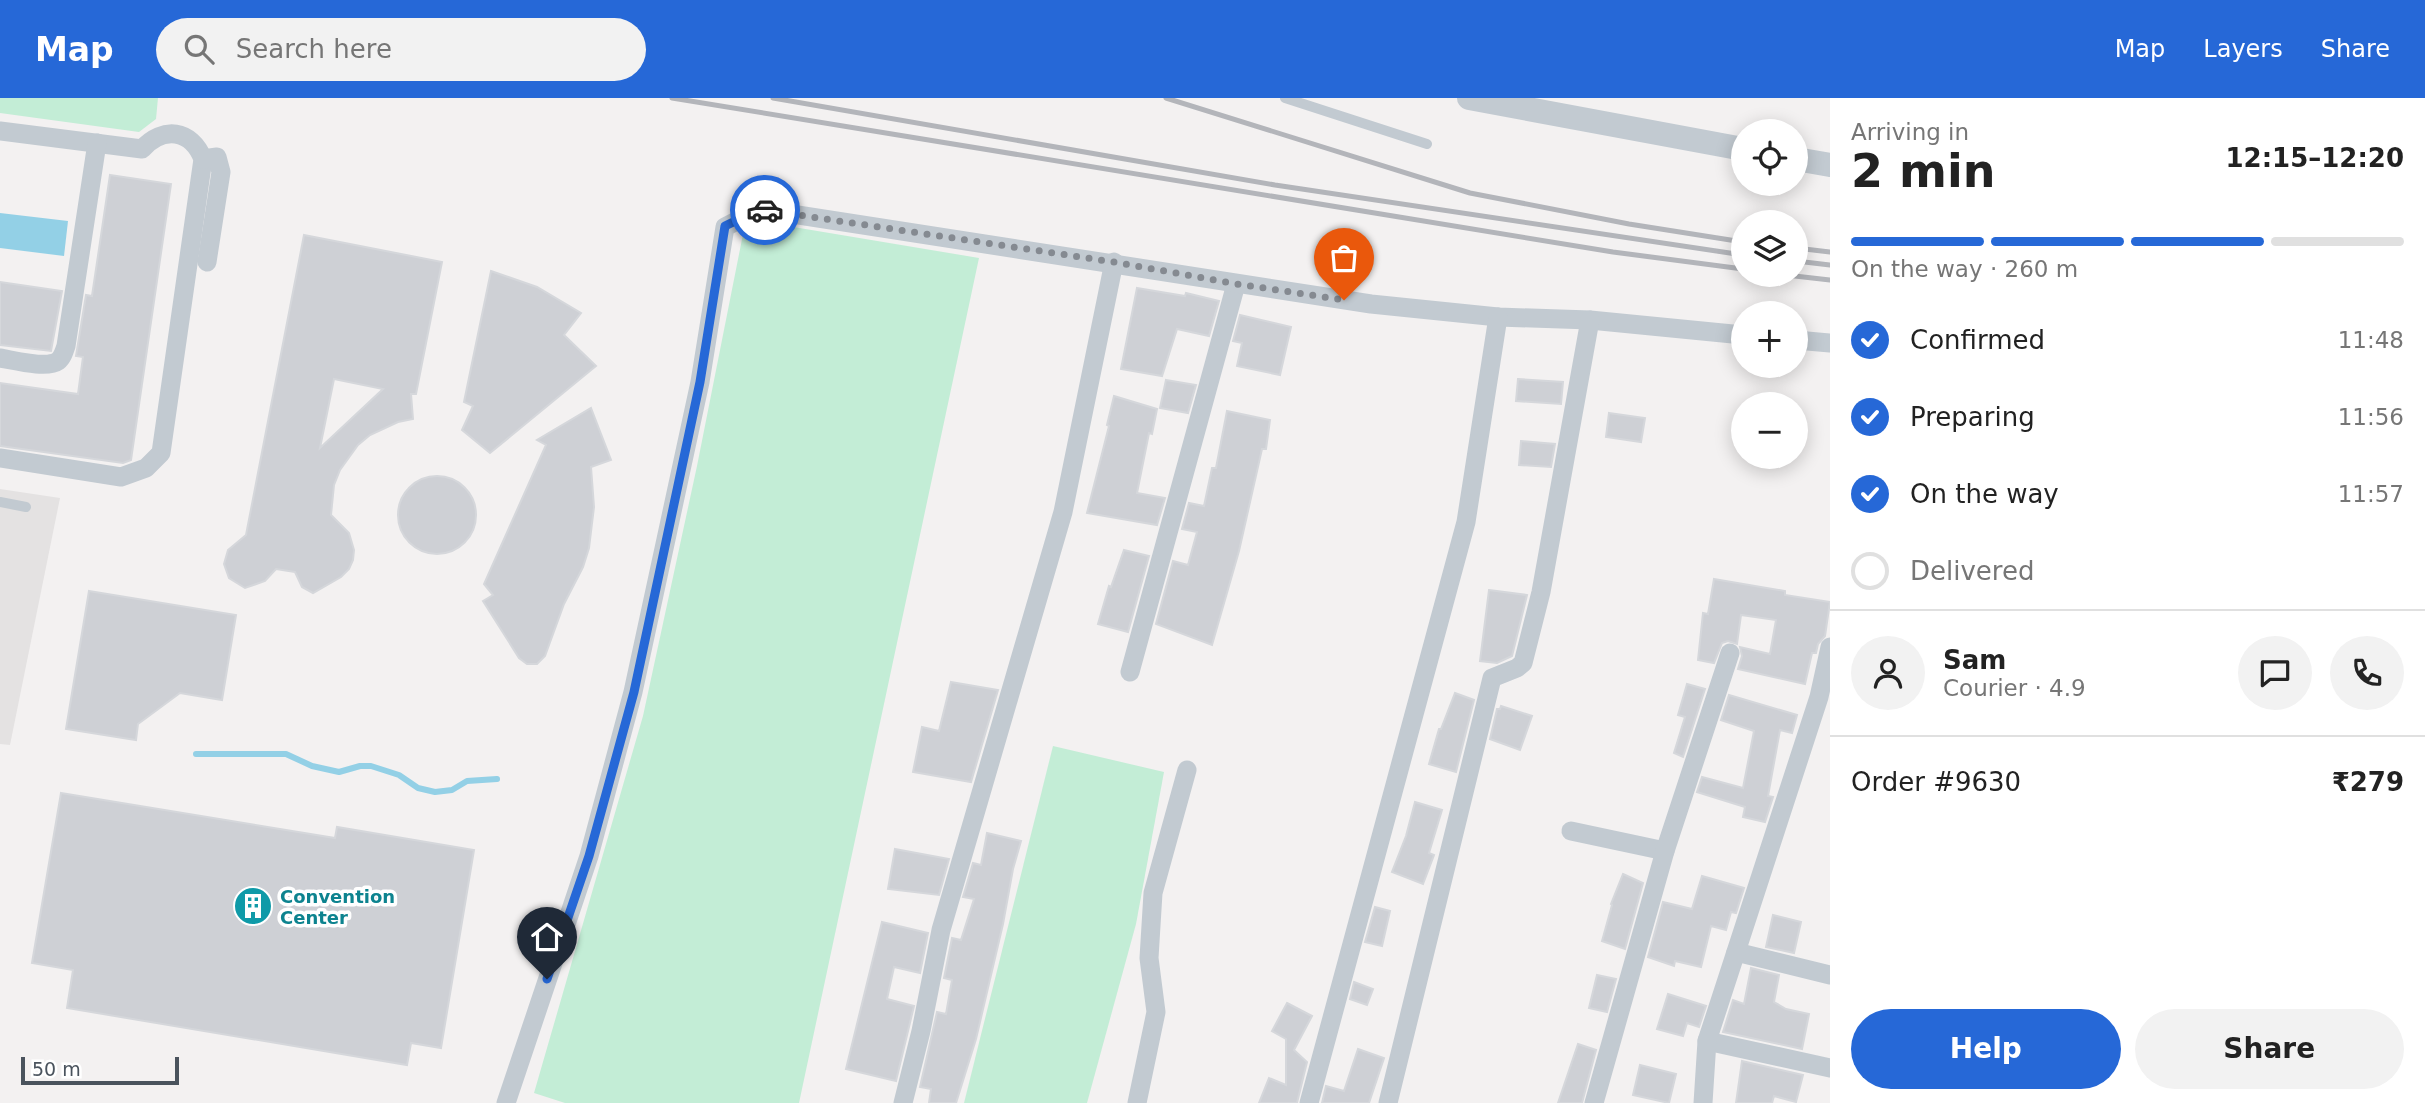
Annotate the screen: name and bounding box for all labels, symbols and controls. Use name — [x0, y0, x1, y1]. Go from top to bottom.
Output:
search box — [156, 18, 646, 81]
text: Map — [35, 30, 114, 69]
icon: search — [180, 30, 218, 68]
text: Search here — [236, 34, 392, 64]
text: Map — [2115, 35, 2165, 63]
text: Layers — [2203, 35, 2283, 63]
text: Share — [2321, 35, 2390, 63]
map controls — [1731, 119, 1808, 469]
button: locate — [1731, 119, 1808, 196]
text: Arriving in — [1851, 119, 1969, 145]
text: 12:15–12:20 — [2225, 143, 2404, 173]
text: 2 min — [1851, 144, 1995, 198]
courier — [730, 175, 800, 245]
icon: car — [746, 191, 784, 229]
button: layers — [1731, 210, 1808, 287]
pin — [1314, 228, 1374, 300]
icon: bag — [1325, 239, 1363, 277]
text: On the way · 260 m — [1851, 256, 2078, 282]
button: + — [1731, 301, 1808, 378]
icon: check — [1851, 321, 1889, 359]
text: Confirmed — [1910, 325, 2045, 355]
text: 11:48 — [2338, 327, 2404, 353]
button: − — [1731, 392, 1808, 469]
icon: check — [1851, 398, 1889, 436]
text: Preparing — [1910, 402, 2035, 432]
text: 11:56 — [2338, 404, 2404, 430]
icon: check — [1851, 475, 1889, 513]
text: On the way — [1910, 479, 2059, 509]
text: 11:57 — [2338, 481, 2404, 507]
text: Delivered — [1910, 556, 2034, 586]
button: person — [1851, 636, 1925, 710]
button: chat — [2238, 636, 2312, 710]
button: phone — [2330, 636, 2404, 710]
text: Sam — [1943, 645, 2006, 675]
text: Courier · 4.9 — [1943, 675, 2086, 701]
text: Order #9630 — [1851, 767, 2021, 797]
text: ₹279 — [2332, 767, 2404, 797]
building icon: Convention Center — [232, 885, 274, 927]
place label: Convention Center — [280, 886, 395, 928]
pin — [517, 907, 577, 979]
icon: home — [528, 918, 566, 956]
button: Help — [1851, 1009, 2121, 1089]
button: Share — [2135, 1009, 2404, 1089]
scale bar — [21, 1054, 178, 1086]
text: 50 m — [32, 1058, 81, 1080]

